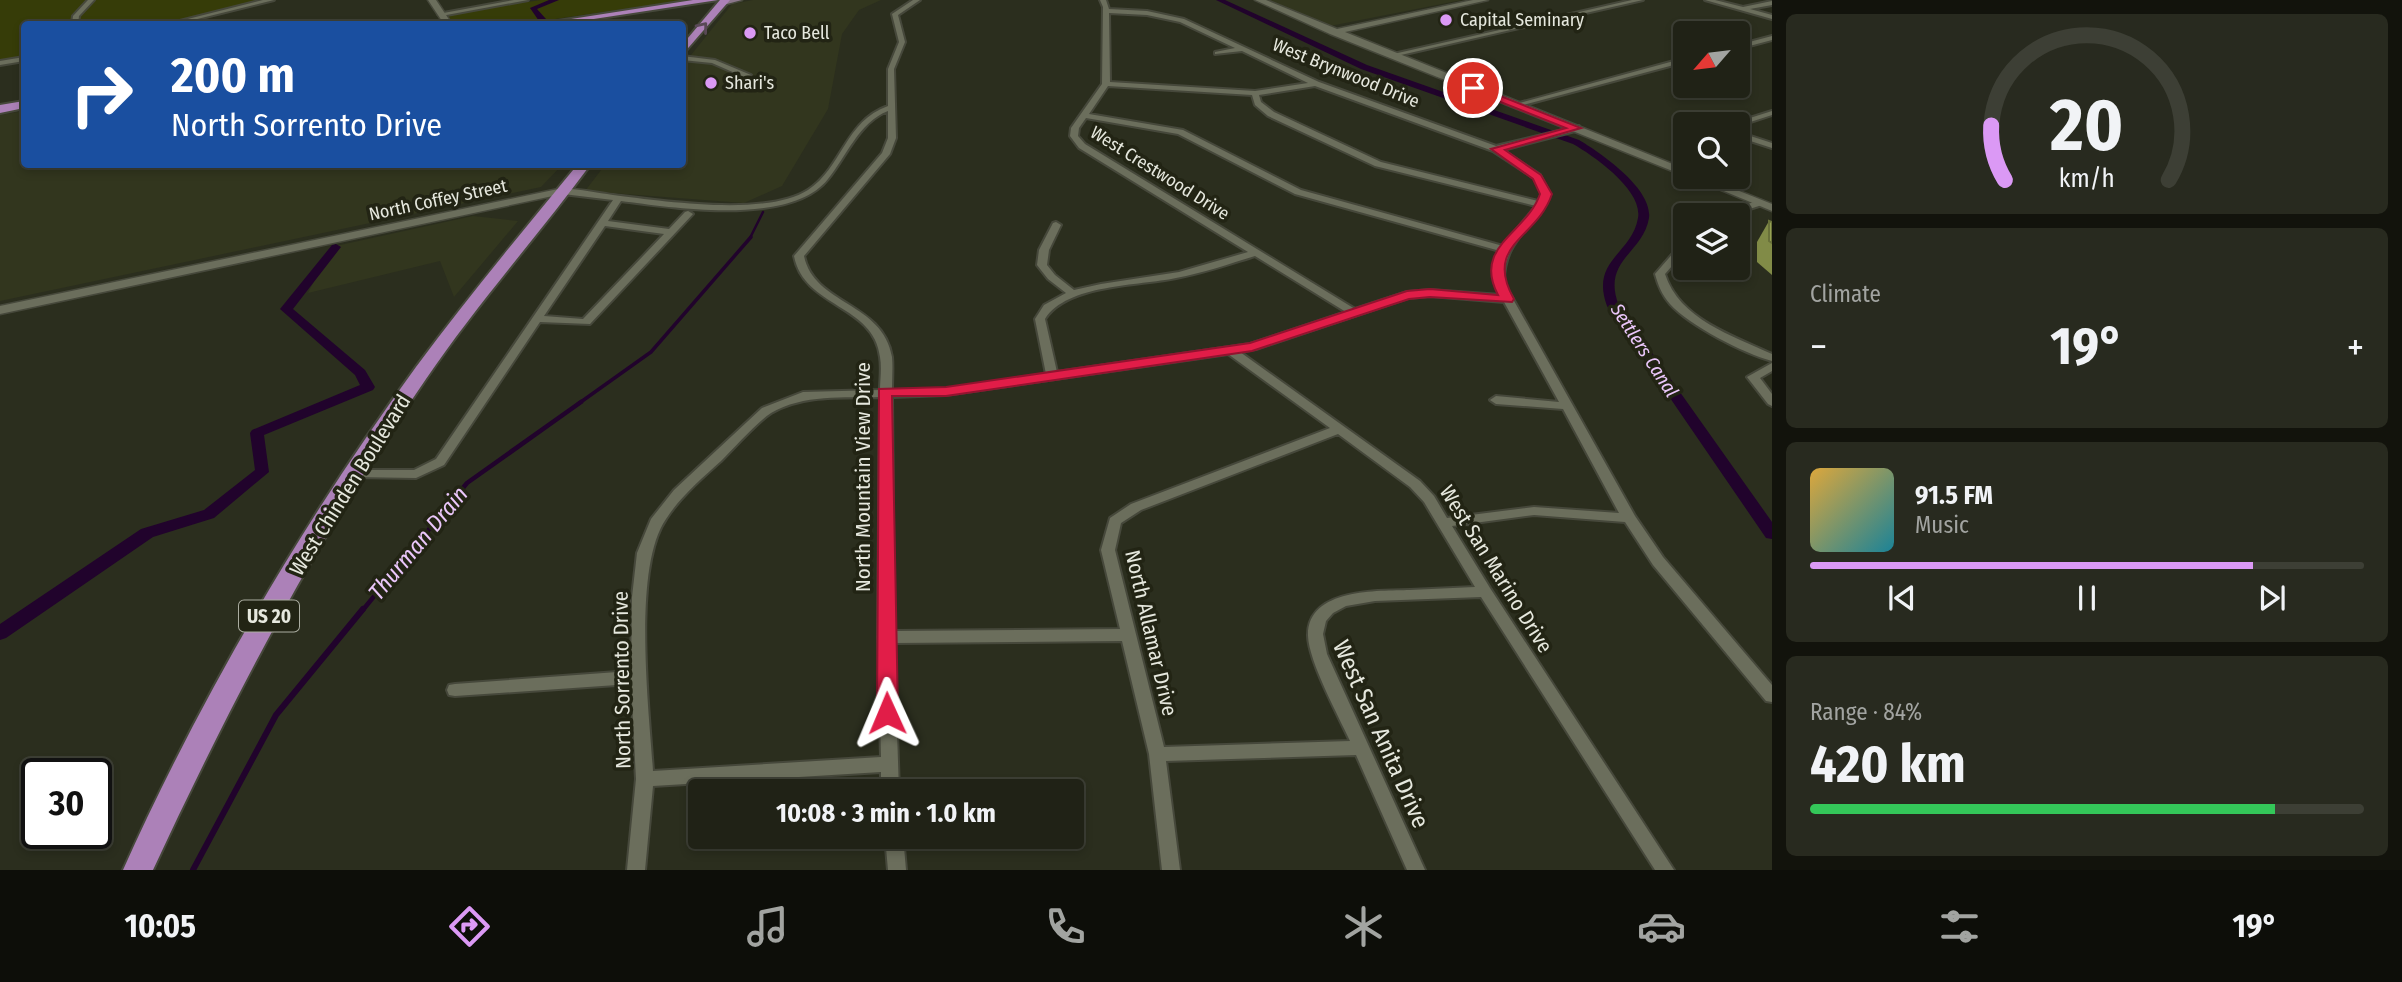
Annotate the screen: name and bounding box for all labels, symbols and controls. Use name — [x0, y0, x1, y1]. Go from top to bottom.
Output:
place label: Capital Seminary — [1460, 9, 1584, 31]
marker: Capital Seminary — [1438, 12, 1454, 28]
north arrow — [1673, 21, 1750, 98]
map controls — [1673, 21, 1750, 280]
place label: Taco Bell — [764, 22, 830, 44]
one-way arrow — [694, 23, 707, 35]
marker: Taco Bell — [742, 25, 758, 41]
street label: West Brynwood Drive — [1269, 34, 1423, 113]
text: 200 m — [171, 46, 295, 105]
icon: right — [56, 49, 147, 140]
pin — [1443, 58, 1503, 118]
icon: arrive — [1454, 69, 1492, 107]
place label: Shari's — [725, 72, 775, 94]
marker: Shari's — [703, 75, 719, 91]
text: 20 — [2049, 82, 2124, 169]
text: North Sorrento Drive — [171, 106, 442, 144]
button: search — [1673, 112, 1750, 189]
street label: West Crestwood Drive — [1086, 121, 1234, 225]
text: km/h — [2059, 164, 2115, 194]
street label: North Coffey Street — [367, 175, 509, 225]
button: layers — [1673, 203, 1750, 280]
text: Climate — [1810, 280, 1881, 308]
water label: Settlers Canal — [1605, 298, 1683, 401]
text: 19° — [2050, 315, 2124, 378]
text: − — [1810, 324, 1827, 370]
text: + — [2347, 324, 2364, 370]
street label: North Mountain View Drive — [850, 362, 876, 592]
street label: West Chinden Boulevard — [284, 390, 416, 580]
water label: Thurman Drain — [362, 480, 474, 606]
street label: West San Marino Drive — [1434, 480, 1558, 658]
text: 91.5 FM — [1915, 480, 1993, 511]
text: Music — [1915, 511, 1969, 539]
street label: North Allamar Drive — [1119, 548, 1183, 718]
icon: previous — [1883, 579, 1921, 617]
icon: pause — [2068, 579, 2106, 617]
icon: next — [2253, 579, 2291, 617]
street label: North Sorrento Drive — [607, 591, 637, 769]
road number: US 20 — [239, 600, 299, 632]
street label: West San Anita Drive — [1327, 636, 1435, 832]
position arrow — [850, 676, 924, 750]
text: Range · 84% — [1810, 698, 1922, 726]
text: 420 km — [1810, 733, 1966, 796]
speed limit sign: 30 — [21, 758, 112, 849]
text: 10:08 · 3 min · 1.0 km — [776, 798, 996, 829]
icon: directions — [445, 902, 494, 951]
icon: music — [743, 902, 792, 951]
icon: phone — [1041, 902, 1090, 951]
icon: climate — [1339, 902, 1388, 951]
icon: car — [1637, 902, 1686, 951]
icon: filters — [1935, 902, 1984, 951]
text: 10:05 — [124, 907, 196, 945]
text: 19° — [2232, 907, 2278, 945]

